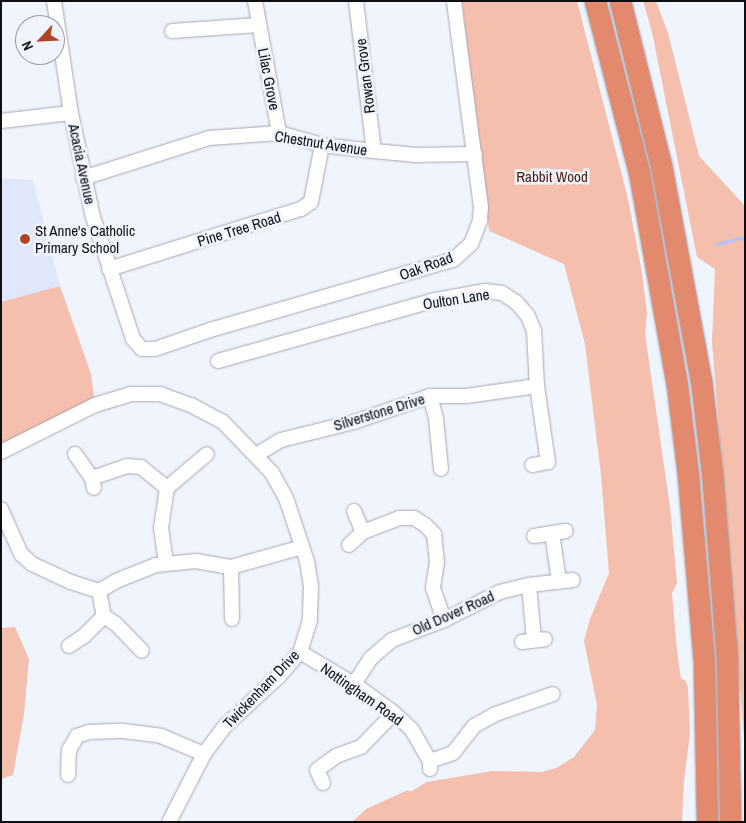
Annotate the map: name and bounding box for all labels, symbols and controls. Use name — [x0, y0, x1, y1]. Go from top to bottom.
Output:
north arrow — [15, 15, 65, 65]
text: N — [17, 38, 37, 53]
street label: Rowan Grove — [351, 38, 379, 114]
street label: Lilac Grove — [254, 46, 284, 112]
street label: Acacia Avenue — [65, 122, 99, 206]
street label: Chestnut Avenue — [273, 127, 369, 159]
park label: Rabbit Wood — [516, 168, 588, 186]
street label: Pine Tree Road — [195, 208, 283, 250]
place label: St Anne's Catholic Primary School — [35, 221, 136, 256]
marker: St Anne's Catholic Primary School — [19, 233, 31, 245]
street label: Oak Road — [397, 248, 455, 284]
street label: Oulton Lane — [421, 285, 491, 313]
street label: Silverstone Drive — [331, 390, 427, 434]
street label: Old Dover Road — [409, 587, 497, 639]
street label: Twickenham Drive — [219, 646, 303, 732]
street label: Nottingham Road — [317, 659, 407, 729]

